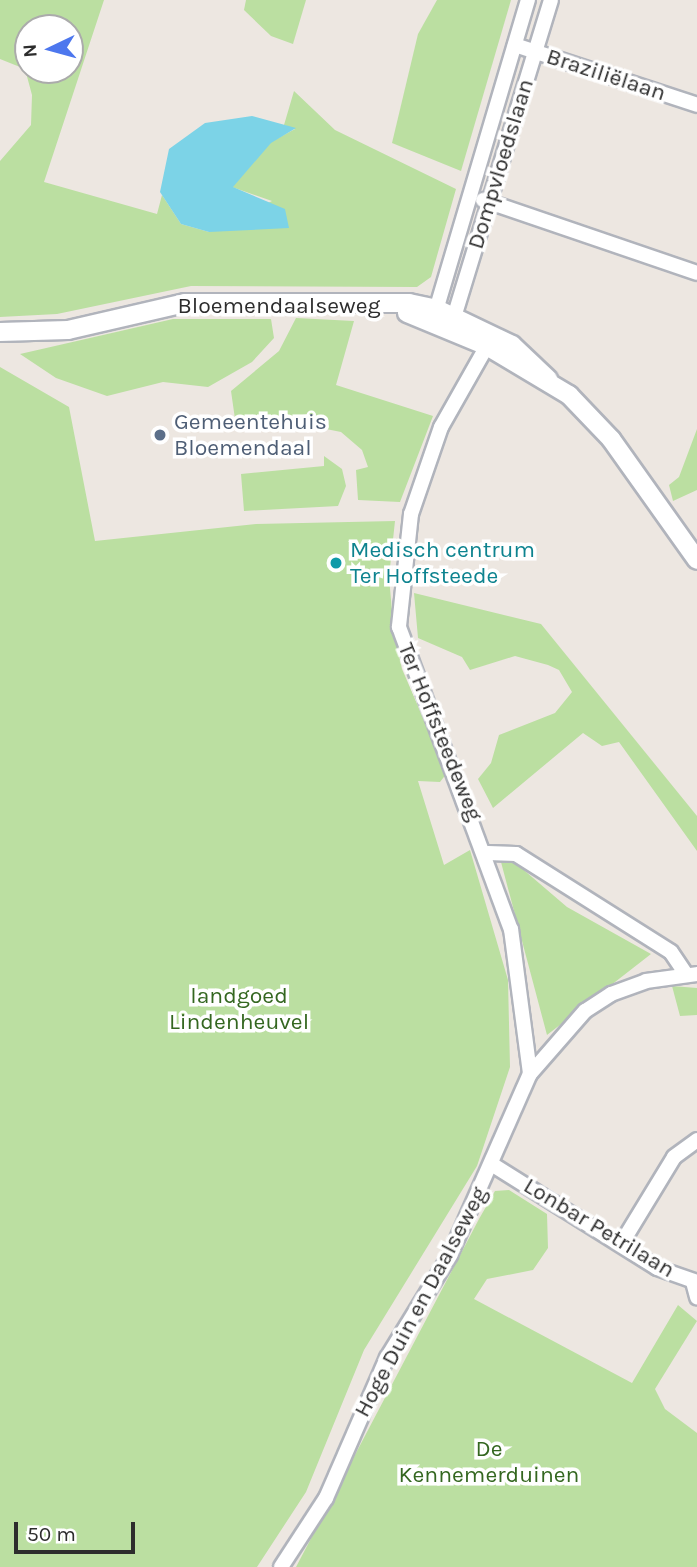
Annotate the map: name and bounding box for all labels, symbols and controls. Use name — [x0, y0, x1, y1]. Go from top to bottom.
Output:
north arrow — [14, 14, 84, 84]
text: N — [19, 43, 42, 58]
street label: Braziliëlaan — [543, 43, 669, 107]
street label: Dompvloedslaan — [462, 76, 540, 252]
street label: Bloemendaalseweg — [177, 292, 381, 320]
place label: Gemeentehuis Bloemendaal — [174, 408, 327, 462]
marker: Gemeentehuis Bloemendaal — [152, 427, 168, 443]
place label: Medisch centrum Ter Hoffsteede — [350, 536, 535, 590]
marker: Medisch centrum Ter Hoffsteede — [328, 555, 344, 571]
street label: Ter Hoffsteedeweg — [392, 639, 488, 825]
park label: landgoed Lindenheuvel — [169, 982, 309, 1036]
street label: Lonbar Petrilaan — [518, 1172, 680, 1284]
street label: Hoge Duin en Daalseweg — [348, 1182, 494, 1422]
park label: De Kennemerduinen — [399, 1435, 579, 1489]
scale bar — [18, 1508, 138, 1552]
text: 50 m — [27, 1522, 76, 1546]

